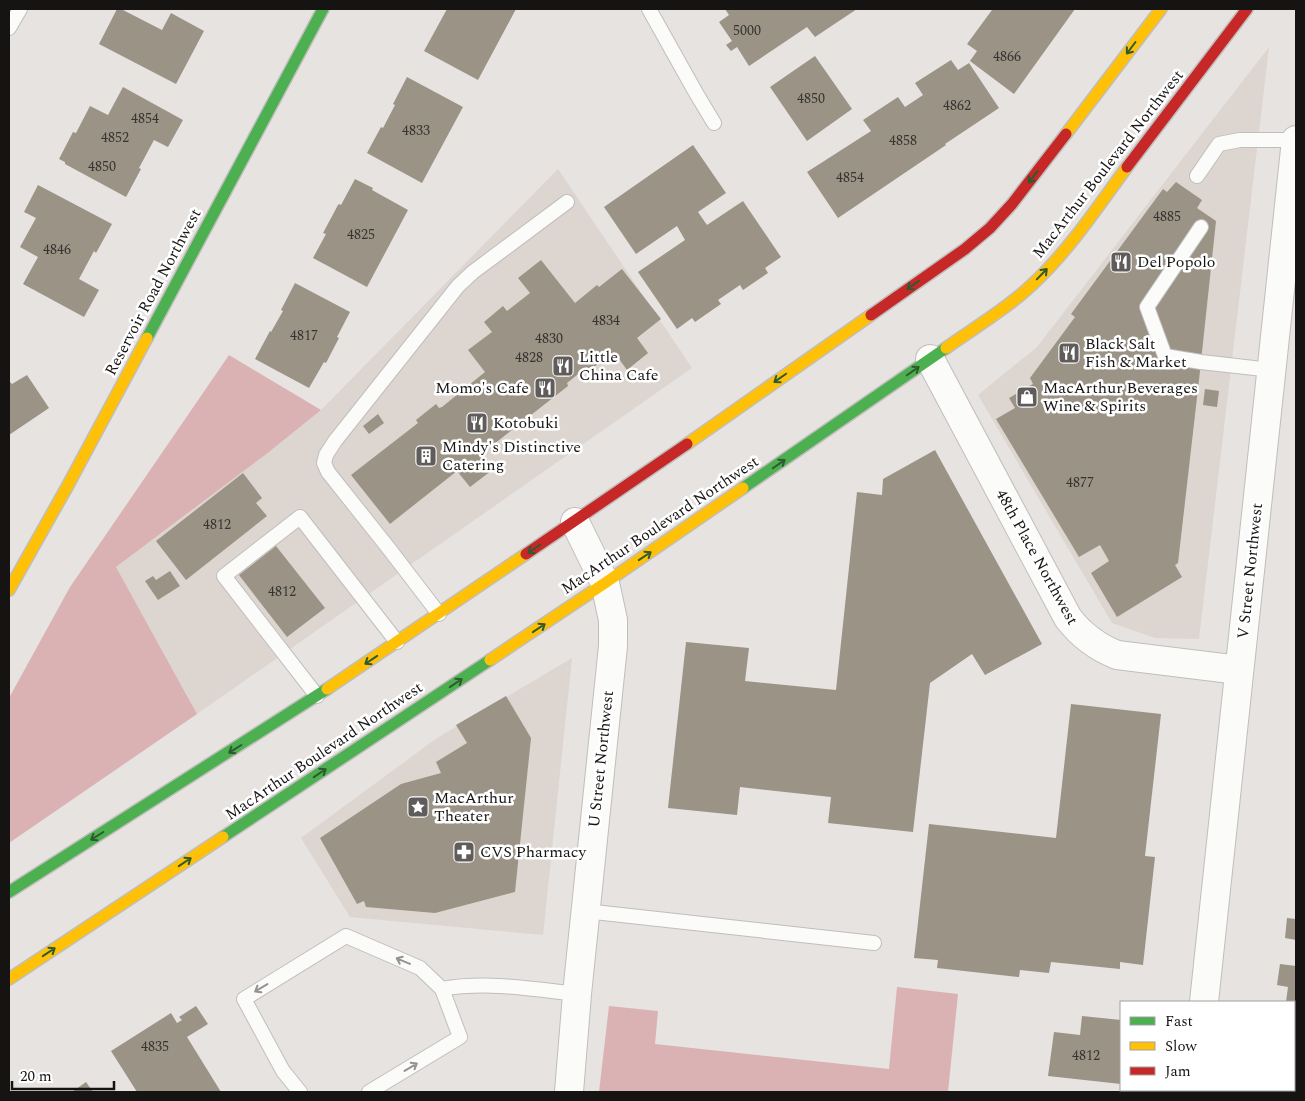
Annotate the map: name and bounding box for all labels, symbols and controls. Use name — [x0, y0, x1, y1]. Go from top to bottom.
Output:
house number: 5000 — [733, 20, 761, 41]
one-way arrow — [1126, 41, 1137, 54]
house number: 4866 — [993, 46, 1021, 67]
street label: MacArthur Boulevard Northwest — [1027, 64, 1190, 264]
house number: 4850 — [797, 88, 825, 109]
house number: 4862 — [943, 95, 971, 116]
house number: 4854 — [131, 108, 159, 129]
house number: 4833 — [402, 120, 430, 141]
house number: 4852 — [101, 127, 129, 148]
house number: 4858 — [889, 130, 917, 151]
house number: 4850 — [88, 156, 116, 177]
house number: 4854 — [836, 167, 864, 188]
one-way arrow — [1028, 170, 1038, 184]
street label: Reservoir Road Northwest — [99, 204, 207, 380]
house number: 4885 — [1153, 206, 1181, 227]
house number: 4825 — [347, 224, 375, 245]
house number: 4846 — [43, 239, 71, 260]
restaurant icon: Del Popolo — [1109, 250, 1133, 274]
place label: Del Popolo — [1137, 250, 1216, 274]
one-way arrow — [1036, 268, 1048, 280]
one-way arrow — [906, 280, 920, 290]
house number: 4834 — [592, 310, 620, 331]
house number: 4817 — [290, 325, 318, 346]
house number: 4830 — [535, 328, 563, 349]
place label: Black Salt Fish & Market — [1085, 332, 1187, 374]
restaurant icon: Black Salt Fish & Market — [1057, 341, 1081, 365]
place label: Little China Cafe — [579, 345, 658, 387]
house number: 4828 — [515, 347, 543, 368]
restaurant icon: Little China Cafe — [551, 354, 575, 378]
one-way arrow — [905, 366, 919, 376]
one-way arrow — [773, 373, 787, 383]
place label: Momo's Cafe — [435, 376, 529, 400]
restaurant icon: Momo's Cafe — [533, 376, 557, 400]
place label: MacArthur Beverages Wine & Spirits — [1043, 376, 1198, 418]
shop icon: MacArthur Beverages Wine & Spirits — [1015, 385, 1039, 409]
restaurant icon: Kotobuki — [465, 411, 489, 435]
place label: Kotobuki — [493, 411, 559, 435]
place label: Mindy's Distinctive Catering — [442, 435, 581, 477]
building icon: Mindy's Distinctive Catering — [414, 444, 438, 468]
street label: MacArthur Boulevard Northwest — [556, 449, 764, 600]
one-way arrow — [772, 458, 786, 469]
house number: 4877 — [1066, 472, 1094, 493]
street label: 48th Place Northwest — [990, 485, 1084, 630]
street label: V Street Northwest — [1231, 501, 1269, 640]
house number: 4812 — [203, 514, 231, 535]
one-way arrow — [527, 544, 541, 554]
one-way arrow — [638, 551, 652, 561]
house number: 4812 — [268, 581, 296, 602]
one-way arrow — [531, 623, 545, 633]
one-way arrow — [364, 655, 378, 665]
street label: MacArthur Boulevard Northwest — [220, 675, 428, 826]
one-way arrow — [449, 678, 463, 688]
street label: U Street Northwest — [582, 689, 620, 829]
one-way arrow — [228, 744, 242, 754]
one-way arrow — [313, 767, 327, 777]
place label: MacArthur Theater — [434, 786, 514, 828]
place icon: MacArthur Theater — [406, 795, 430, 819]
one-way arrow — [91, 831, 105, 841]
pharmacy icon: CVS Pharmacy — [452, 840, 476, 864]
place label: CVS Pharmacy — [480, 840, 587, 864]
one-way arrow — [178, 857, 192, 868]
one-way arrow — [42, 947, 56, 957]
one-way arrow — [396, 955, 411, 965]
one-way arrow — [254, 984, 268, 994]
legend — [1120, 1001, 1295, 1091]
text: Fast — [1165, 1010, 1193, 1033]
text: Slow — [1165, 1035, 1197, 1058]
house number: 4835 — [141, 1036, 169, 1057]
house number: 4812 — [1072, 1045, 1100, 1066]
scale bar — [12, 1058, 115, 1090]
text: Jam — [1165, 1060, 1191, 1083]
one-way arrow — [403, 1061, 417, 1071]
text: 20 m — [20, 1065, 52, 1088]

